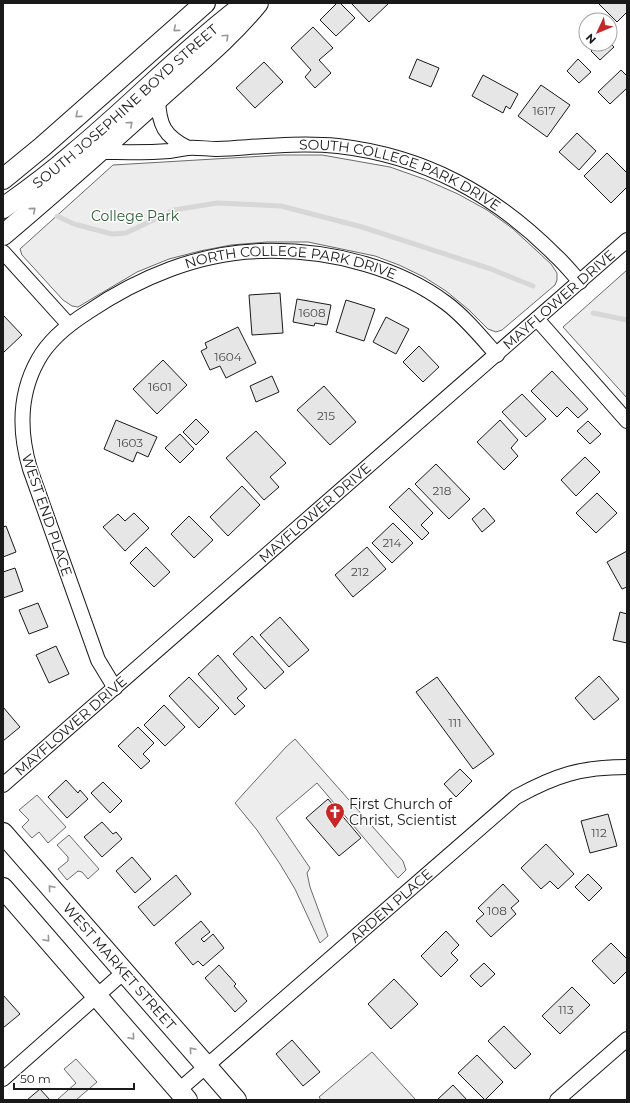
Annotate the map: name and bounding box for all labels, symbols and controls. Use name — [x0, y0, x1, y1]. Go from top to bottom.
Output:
north arrow — [578, 12, 618, 52]
street label: SOUTH JOSEPHINE BOYD STREET — [29, 20, 221, 192]
one-way arrow — [173, 24, 180, 31]
text: N — [583, 31, 599, 47]
one-way arrow — [222, 34, 229, 41]
house number: 1617 — [532, 103, 556, 118]
one-way arrow — [75, 110, 83, 117]
one-way arrow — [125, 121, 133, 129]
street label: SOUTH COLLEGE PARK DRIVE — [299, 135, 504, 215]
one-way arrow — [28, 207, 35, 214]
park label: College Park — [91, 207, 180, 225]
street label: NORTH COLLEGE PARK DRIVE — [183, 242, 399, 283]
street label: MAYFLOWER DRIVE — [499, 246, 619, 353]
house number: 1608 — [298, 305, 326, 320]
house number: 1604 — [214, 349, 242, 364]
house number: 1601 — [148, 379, 172, 394]
house number: 215 — [317, 408, 335, 423]
house number: 1603 — [117, 435, 143, 450]
street label: WEST END PLACE — [18, 451, 76, 579]
street label: MAYFLOWER DRIVE — [255, 459, 375, 566]
house number: 218 — [433, 483, 452, 498]
house number: 214 — [382, 535, 402, 550]
house number: 212 — [351, 564, 369, 579]
street label: MAYFLOWER DRIVE — [11, 672, 131, 780]
house number: 111 — [449, 715, 462, 730]
place label: First Church of Christ, Scientist — [349, 795, 457, 829]
church icon: First Church of Christ, Scientist — [324, 801, 346, 829]
house number: 112 — [591, 825, 607, 840]
street label: ARDEN PLACE — [346, 865, 436, 946]
one-way arrow — [49, 886, 56, 893]
street label: WEST MARKET STREET — [59, 899, 180, 1034]
house number: 108 — [487, 903, 507, 918]
one-way arrow — [42, 934, 49, 941]
house number: 113 — [558, 1002, 574, 1017]
one-way arrow — [128, 1032, 135, 1039]
one-way arrow — [189, 1047, 196, 1054]
scale bar — [14, 1065, 134, 1091]
text: 50 m — [20, 1071, 51, 1086]

